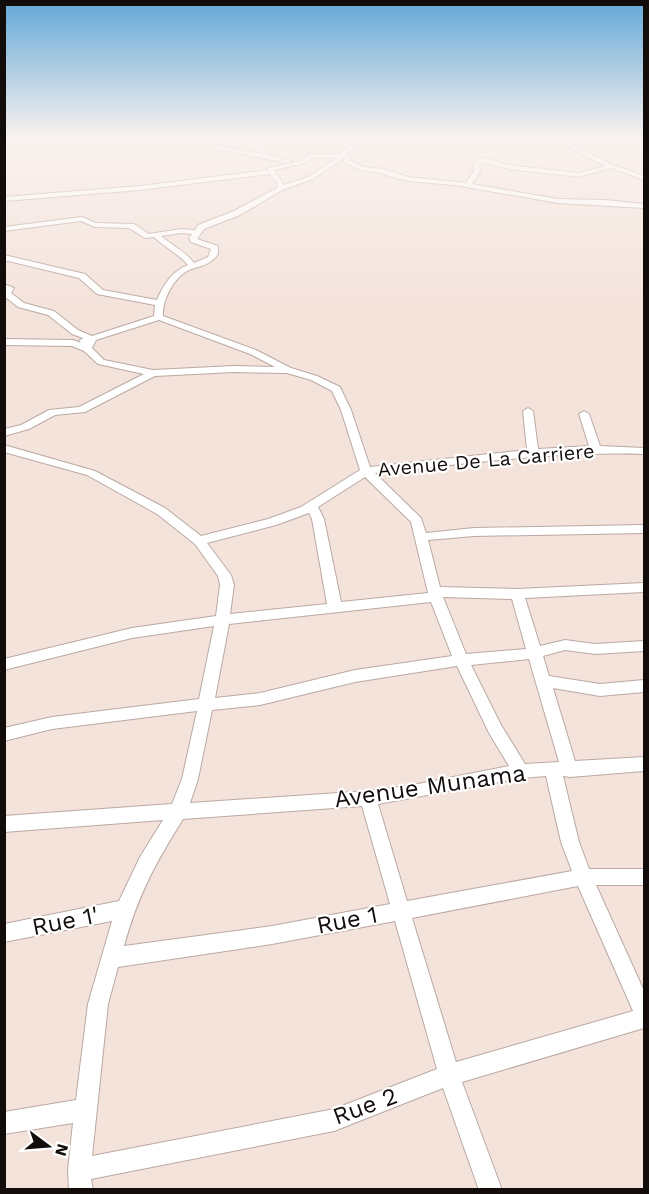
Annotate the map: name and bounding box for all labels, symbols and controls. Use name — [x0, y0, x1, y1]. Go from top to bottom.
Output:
street label: Avenue De La Carriere — [377, 439, 595, 481]
street label: Avenue Munama — [332, 759, 528, 813]
street label: Rue 1 — [314, 900, 380, 940]
street label: Rue 1' — [29, 901, 101, 941]
street label: Rue 2 — [329, 1081, 401, 1131]
north arrow — [18, 1116, 78, 1176]
text: N — [51, 1142, 73, 1158]

